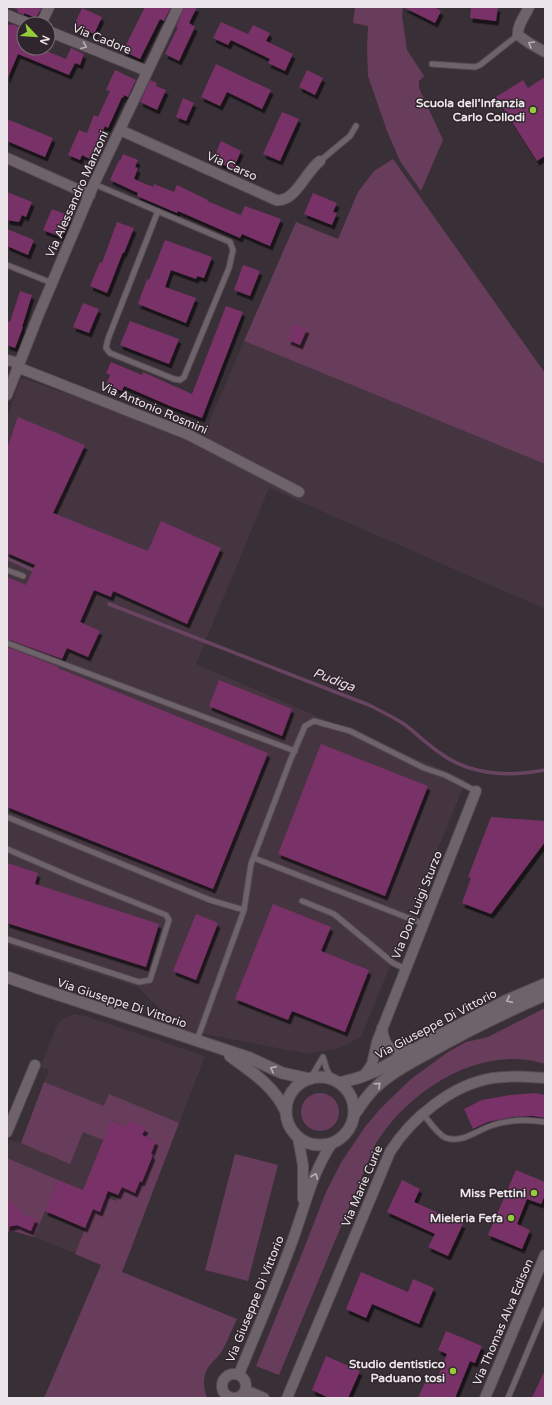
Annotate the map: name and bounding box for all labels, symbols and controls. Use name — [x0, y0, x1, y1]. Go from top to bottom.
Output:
north arrow — [16, 16, 56, 56]
street label: Via Cadore — [71, 21, 134, 57]
text: N — [37, 33, 52, 47]
one-way arrow — [81, 41, 88, 49]
one-way arrow — [528, 41, 535, 49]
place label: Scuola dell’Infanzia Carlo Collodi — [416, 96, 525, 124]
marker: Scuola dell’Infanzia Carlo Collodi — [528, 105, 538, 115]
street label: Via Alessandro Manzoni — [43, 129, 111, 259]
street label: Via Carso — [205, 149, 259, 183]
street label: Via Antonio Rosmini — [98, 379, 210, 437]
water label: Pudiga — [311, 665, 358, 696]
street label: Via Don Luigi Sturzo — [389, 849, 445, 961]
street label: Via Giuseppe Di Vittorio — [55, 975, 189, 1031]
street label: Via Giuseppe Di Vittorio — [373, 986, 499, 1062]
one-way arrow — [506, 995, 514, 1003]
one-way arrow — [269, 1066, 277, 1074]
one-way arrow — [374, 1083, 381, 1090]
street label: Via Marie Curie — [339, 1143, 385, 1229]
one-way arrow — [310, 1173, 318, 1180]
place label: Miss Pettini — [460, 1186, 526, 1200]
marker: Miss Pettini — [529, 1188, 539, 1198]
place label: Mieleria Fefa — [430, 1211, 503, 1225]
marker: Mieleria Fefa — [506, 1213, 516, 1223]
street label: Via Giuseppe Di Vittorio — [223, 1234, 287, 1364]
street label: Via Thomas Alva Edison — [470, 1257, 536, 1387]
place label: Studio dentistico Paduano tosi — [349, 1357, 445, 1385]
marker: Studio dentistico Paduano tosi — [448, 1366, 458, 1376]

